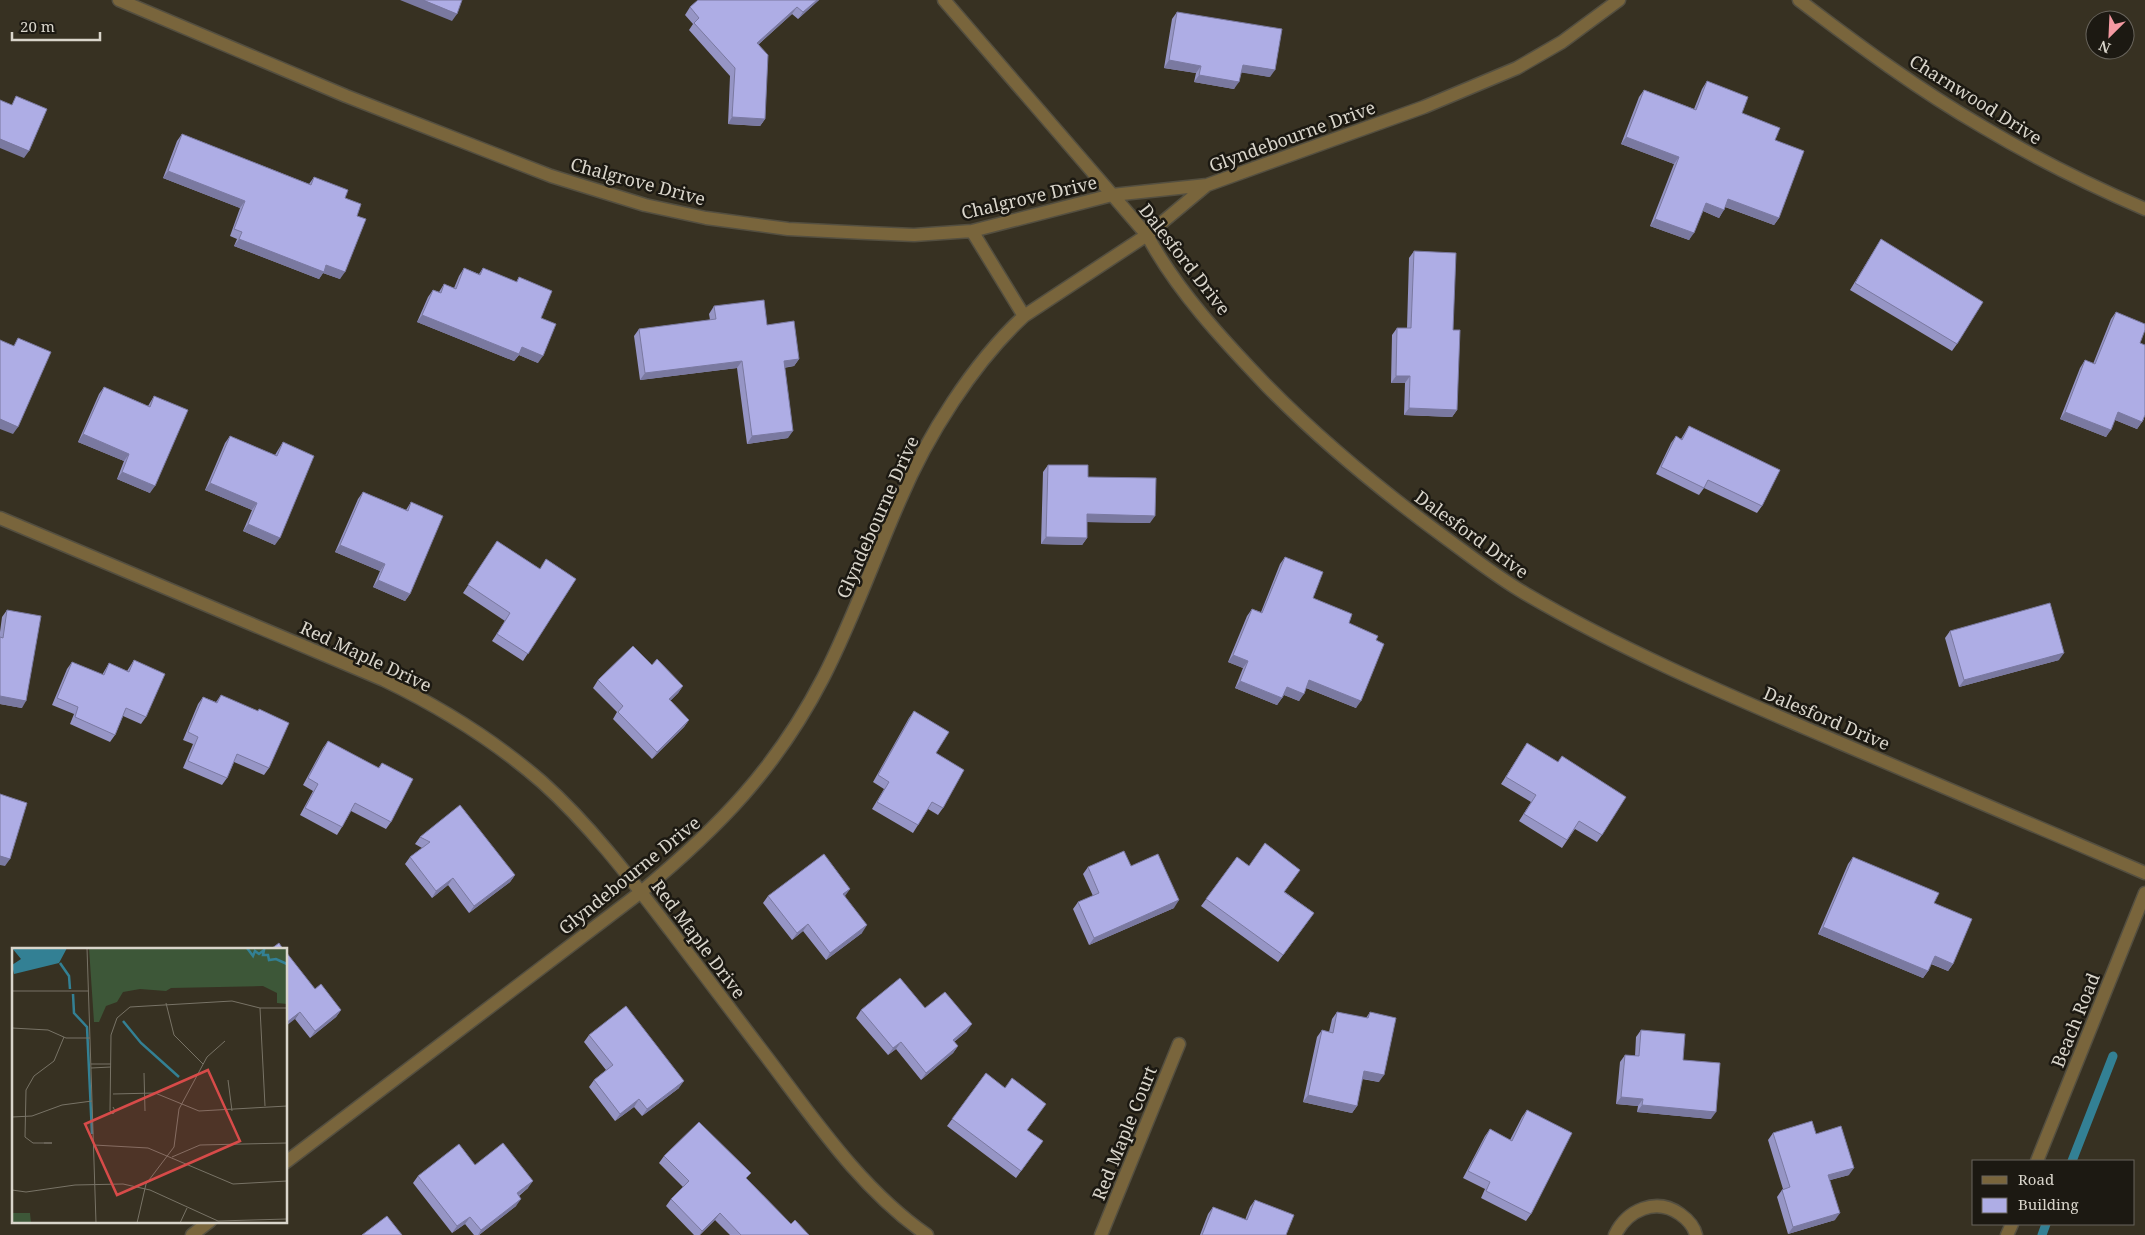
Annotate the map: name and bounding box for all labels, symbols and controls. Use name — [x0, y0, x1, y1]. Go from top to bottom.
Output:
scale bar — [12, 10, 100, 42]
north arrow — [2085, 10, 2135, 60]
text: 20 m — [20, 16, 55, 36]
text: N — [2096, 36, 2113, 58]
street label: Charnwood Drive — [1905, 49, 2047, 149]
street label: Glyndebourne Drive — [1205, 95, 1379, 177]
street label: Chalgrove Drive — [568, 151, 708, 211]
street label: Chalgrove Drive — [959, 170, 1099, 224]
street label: Dalesford Drive — [1134, 198, 1236, 320]
street label: Glyndebourne Drive — [830, 432, 924, 602]
street label: Dalesford Drive — [1410, 485, 1534, 583]
street label: Red Maple Drive — [296, 615, 436, 697]
street label: Dalesford Drive — [1760, 681, 1894, 755]
street label: Glyndebourne Drive — [553, 810, 705, 940]
street label: Red Maple Drive — [647, 875, 751, 1003]
inset map — [12, 948, 288, 1222]
street label: Beach Road — [2045, 969, 2105, 1071]
street label: Red Maple Court — [1086, 1062, 1162, 1204]
legend — [1972, 1160, 2135, 1225]
text: Road — [2018, 1169, 2054, 1189]
text: Building — [2018, 1194, 2079, 1214]

